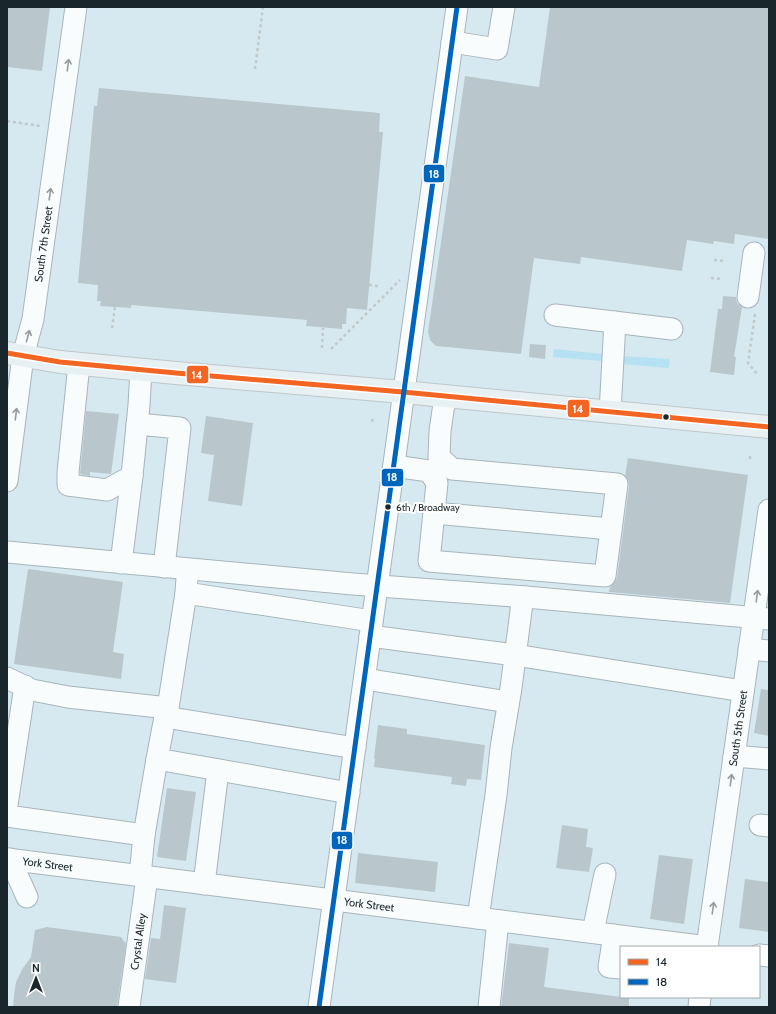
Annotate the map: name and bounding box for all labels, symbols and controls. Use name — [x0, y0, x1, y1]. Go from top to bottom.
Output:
one-way arrow — [64, 59, 72, 72]
line badge: 18 — [423, 164, 445, 183]
text: 18 — [429, 167, 440, 181]
one-way arrow — [46, 188, 54, 201]
street label: South 7th Street — [31, 205, 56, 283]
one-way arrow — [25, 330, 33, 343]
line badge: 14 — [186, 365, 209, 384]
text: 14 — [192, 368, 203, 382]
line badge: 14 — [567, 399, 590, 418]
text: 14 — [573, 402, 584, 416]
one-way arrow — [12, 408, 20, 421]
unlabelled marker — [661, 412, 671, 422]
line badge: 18 — [381, 468, 404, 487]
text: 18 — [387, 470, 398, 484]
place label: 6th / Broadway — [396, 501, 460, 514]
marker: 6th / Broadway — [383, 502, 393, 512]
one-way arrow — [753, 589, 761, 602]
street label: South 5th Street — [726, 689, 750, 767]
one-way arrow — [727, 774, 735, 787]
line badge: 18 — [331, 831, 353, 850]
text: 18 — [337, 833, 348, 847]
street label: York Street — [21, 854, 74, 874]
street label: York Street — [342, 894, 395, 915]
one-way arrow — [709, 902, 717, 915]
street label: Crystal Alley — [127, 912, 149, 971]
legend — [620, 946, 760, 998]
text: 14 — [656, 954, 667, 969]
north arrow — [16, 958, 56, 998]
text: N — [32, 961, 40, 975]
text: 18 — [656, 974, 667, 989]

